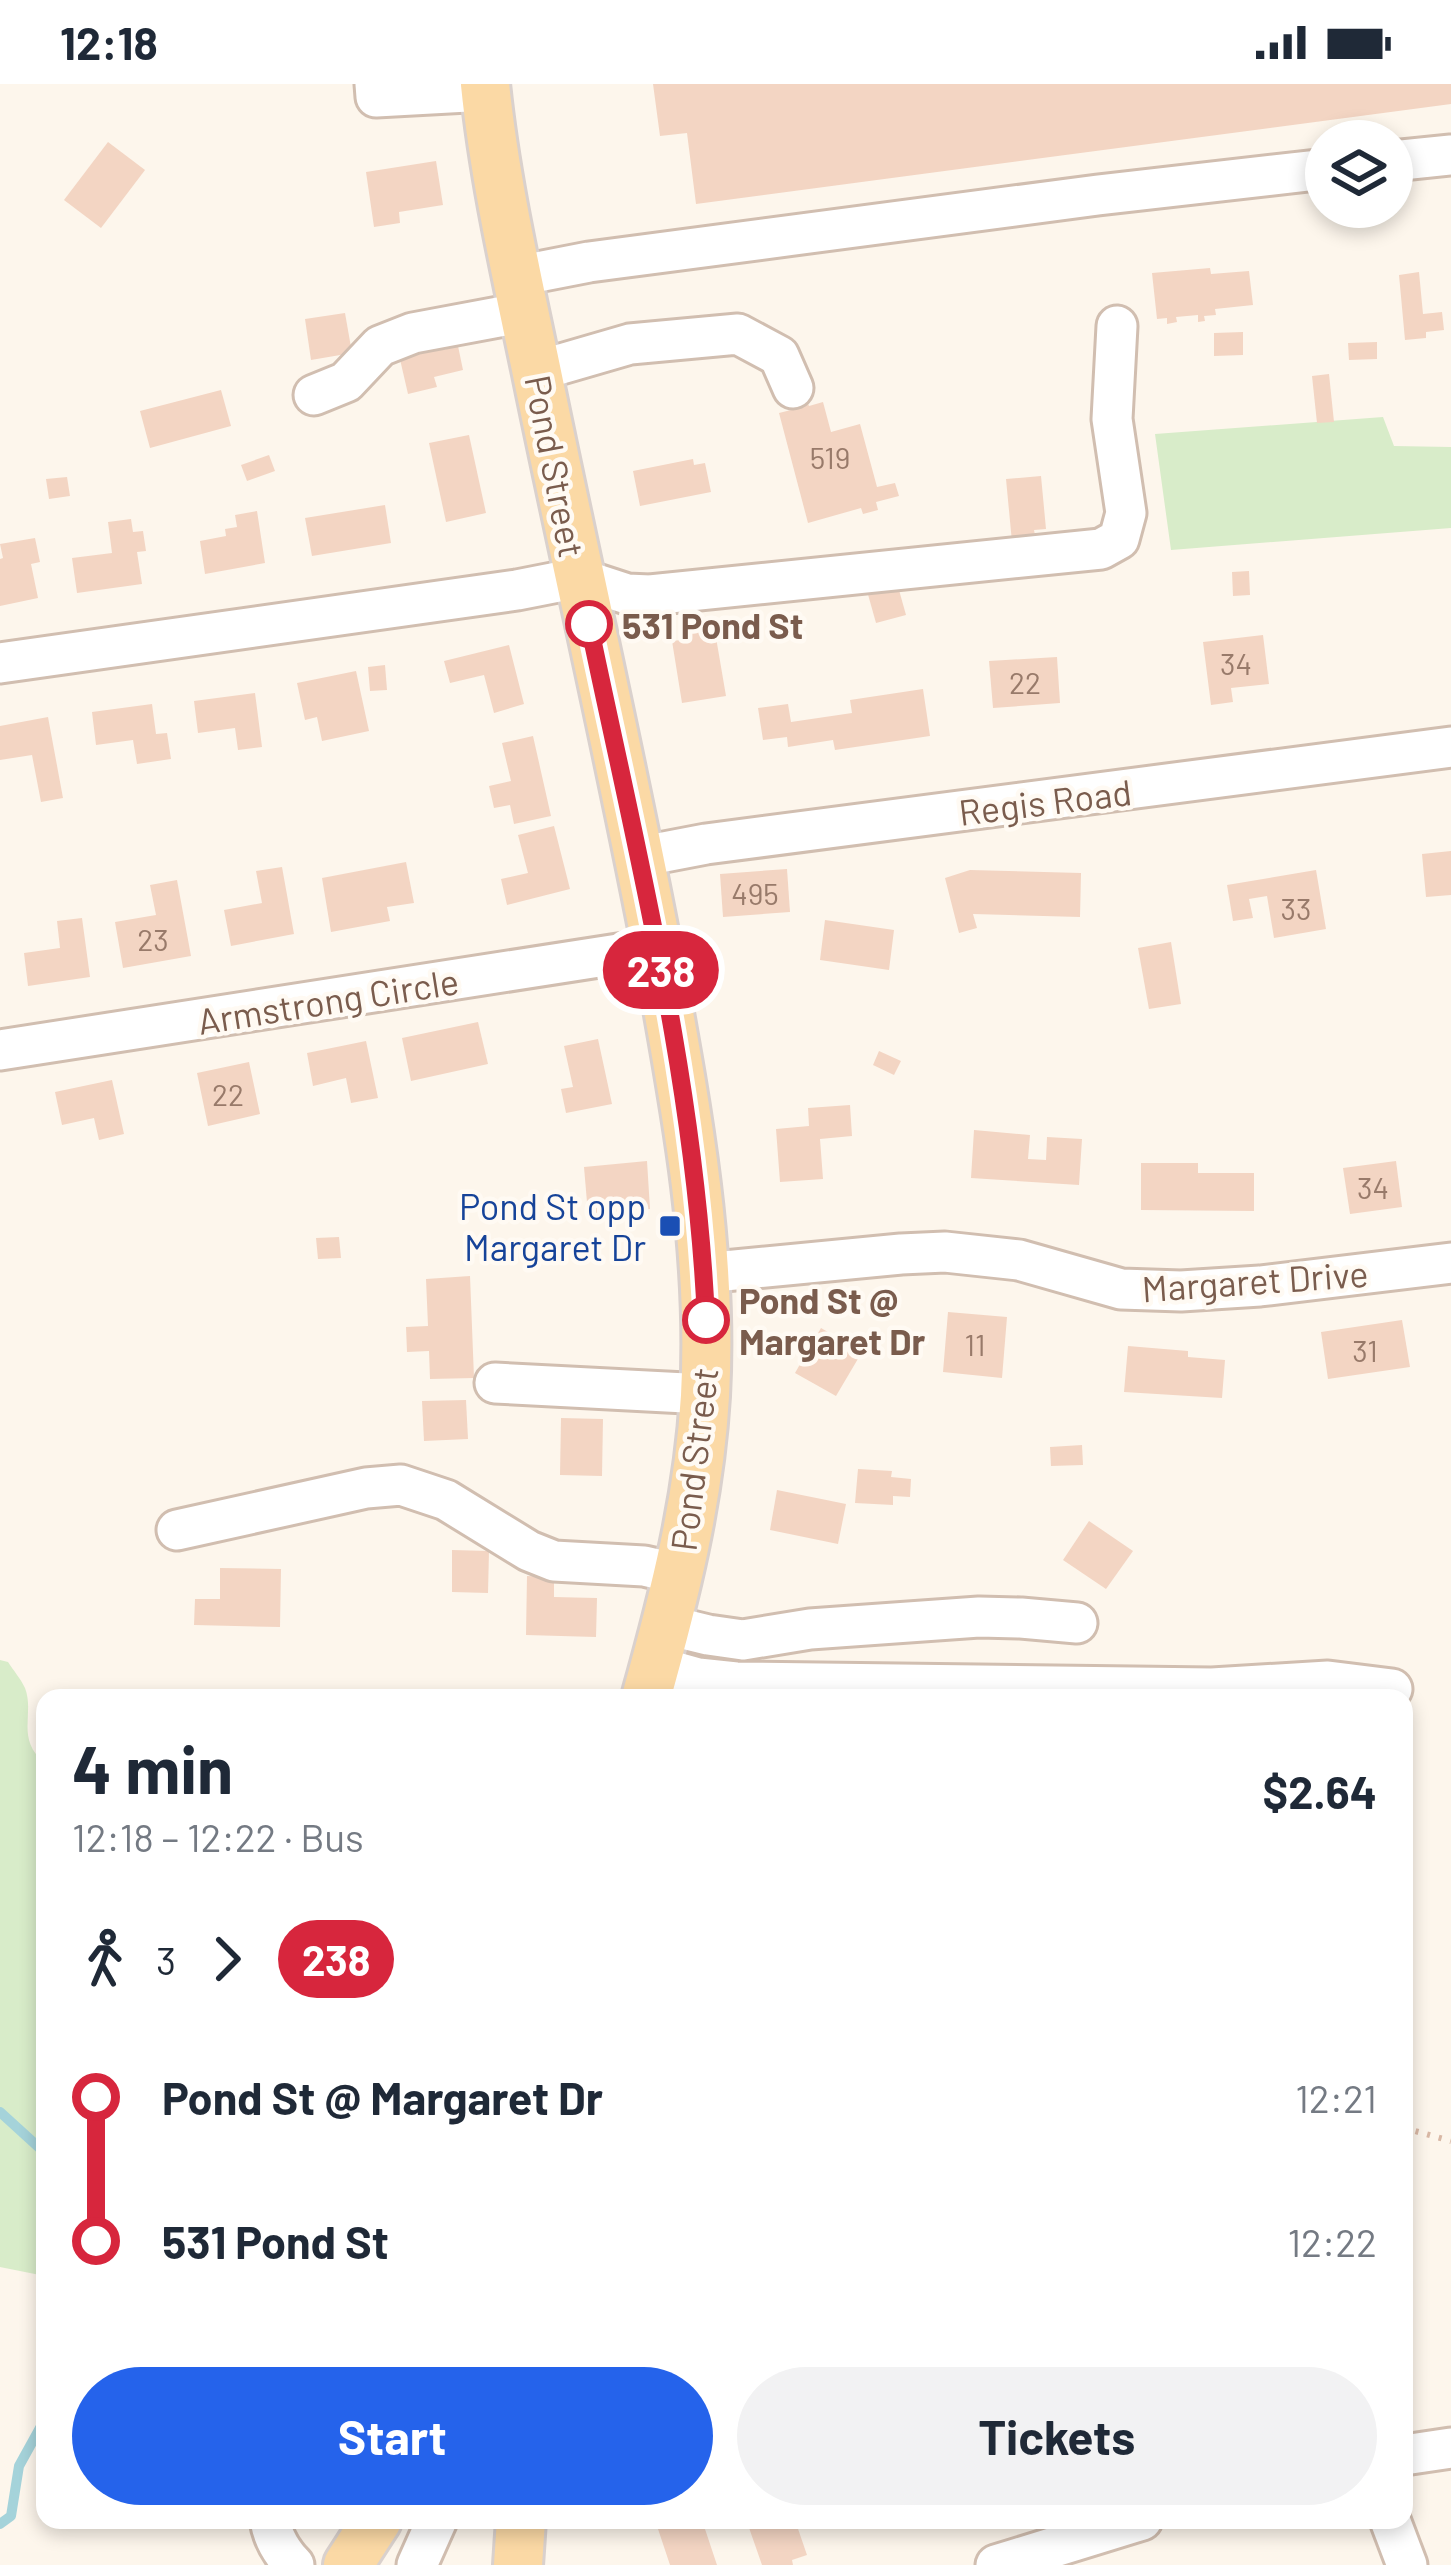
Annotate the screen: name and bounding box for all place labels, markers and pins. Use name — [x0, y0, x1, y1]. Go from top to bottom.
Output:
marker: 531 Pond St — [567, 602, 611, 646]
place label: 531 Pond St — [622, 603, 803, 646]
place label: Pond St opp Margaret Dr — [459, 1184, 646, 1268]
marker: Pond St opp Margaret Dr — [657, 1213, 683, 1239]
place label: Pond St @ Margaret Dr — [739, 1278, 925, 1362]
marker: Pond St @ Margaret Dr — [684, 1298, 728, 1342]

